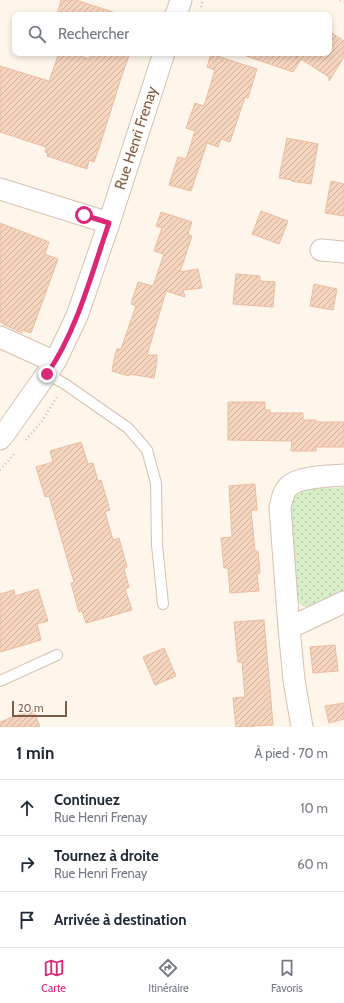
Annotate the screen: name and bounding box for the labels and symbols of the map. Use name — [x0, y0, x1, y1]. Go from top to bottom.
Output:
street label: Rue Henri Frenay — [111, 84, 161, 192]
route start — [75, 206, 93, 224]
route end — [38, 365, 56, 383]
scale bar — [12, 699, 67, 718]

